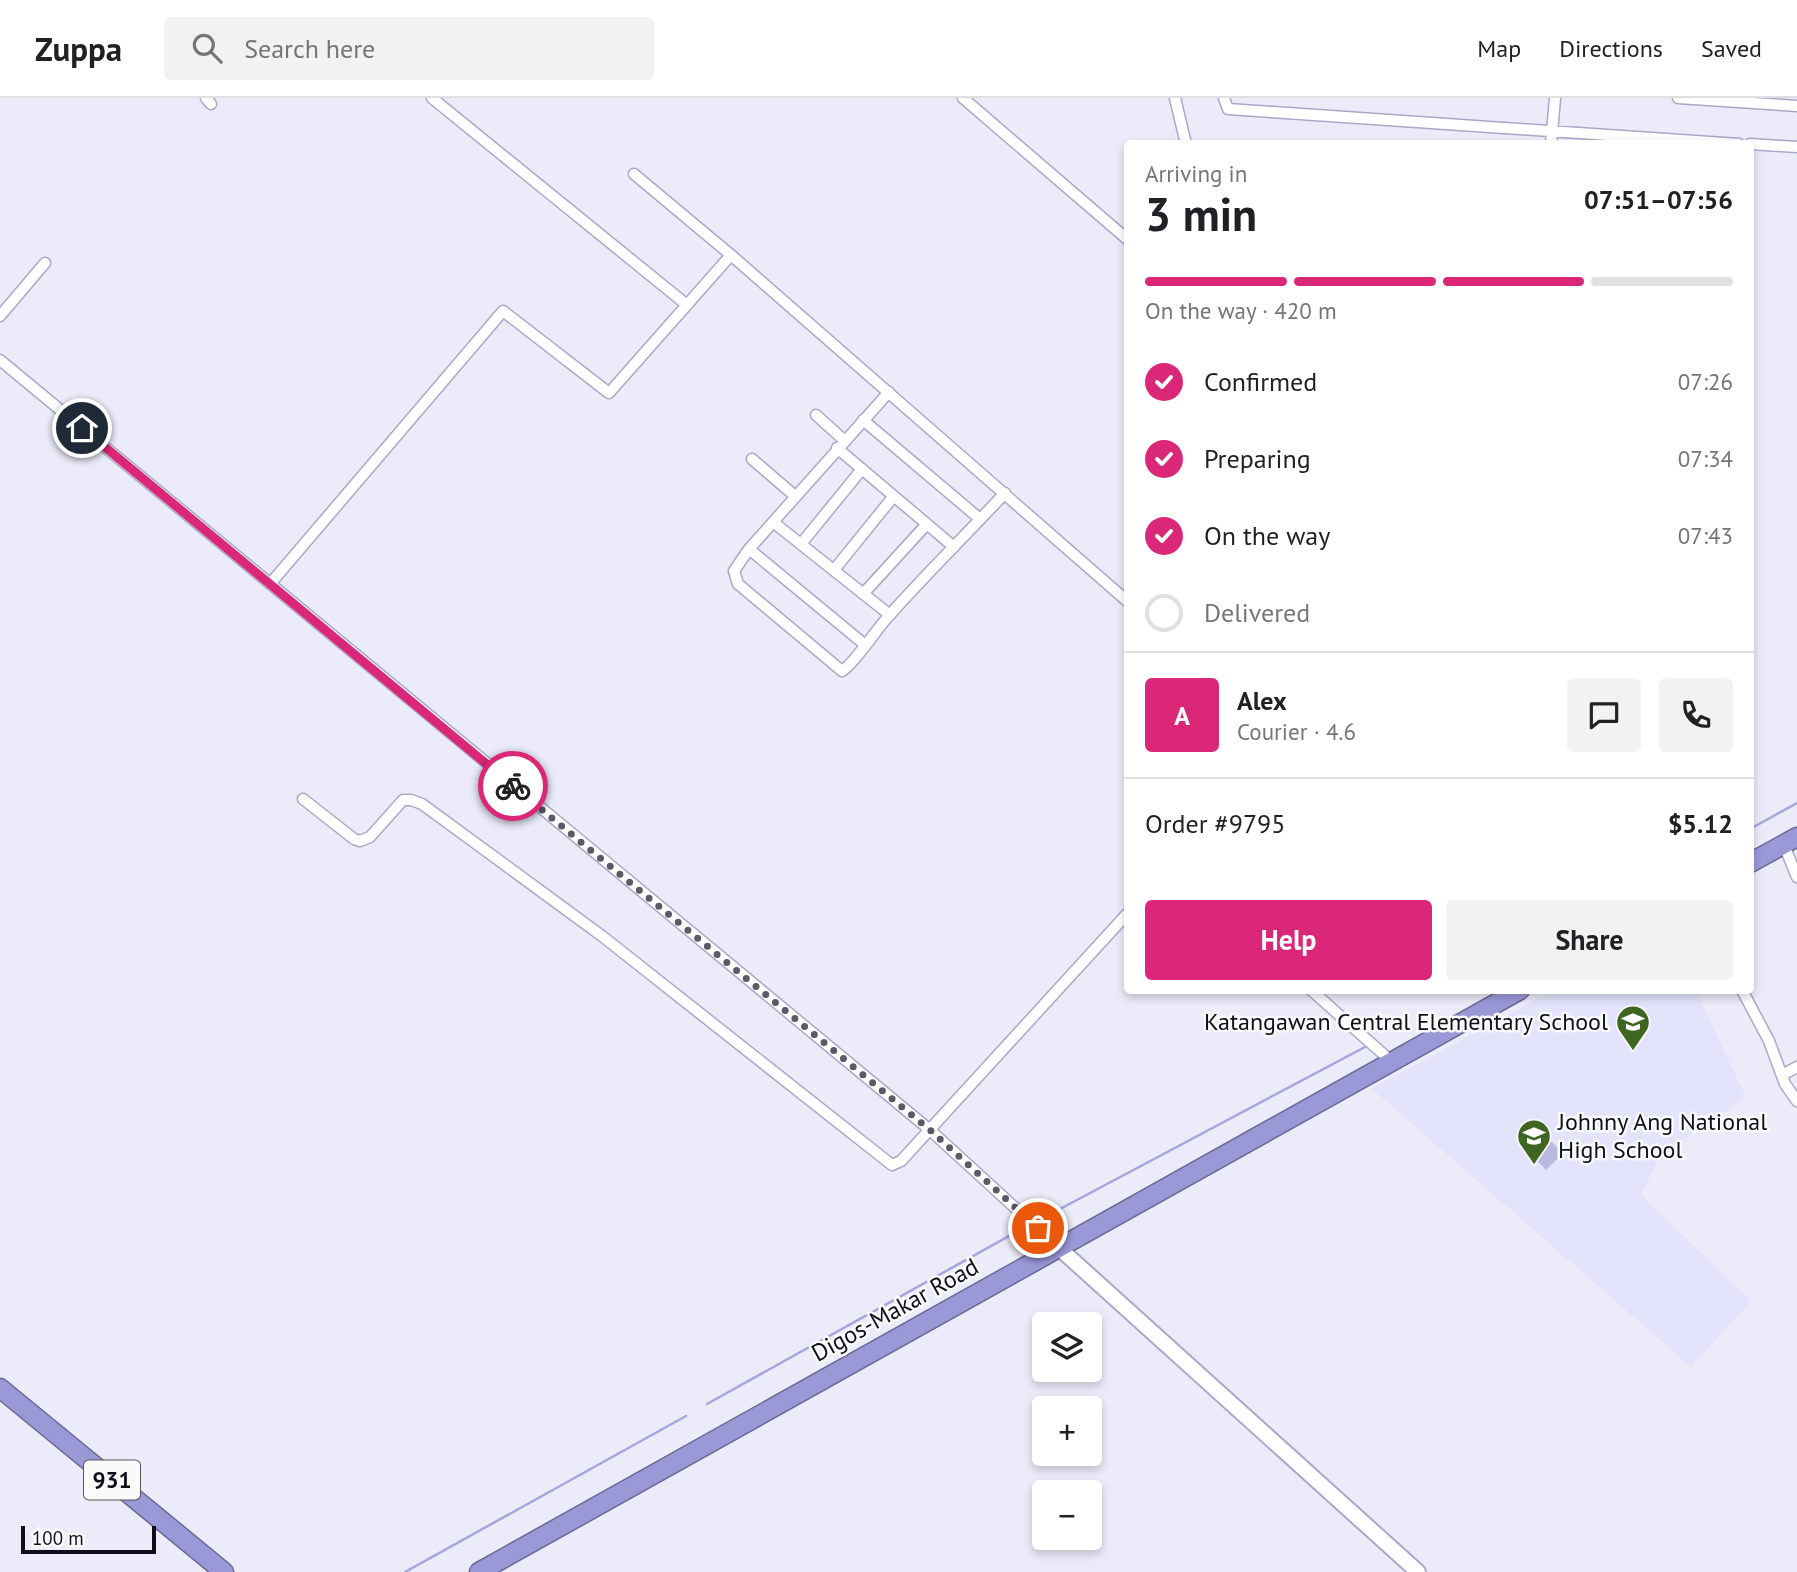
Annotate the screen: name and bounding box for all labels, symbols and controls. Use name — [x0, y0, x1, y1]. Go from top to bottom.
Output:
search box — [164, 17, 654, 80]
text: Zuppa — [35, 27, 122, 70]
icon: search — [188, 29, 226, 67]
text: Search here — [244, 32, 375, 65]
text: Map — [1477, 33, 1521, 64]
text: Directions — [1559, 33, 1663, 64]
text: Saved — [1701, 33, 1762, 64]
text: Arriving in — [1145, 159, 1247, 188]
text: 07:51–07:56 — [1584, 183, 1733, 216]
text: 3 min — [1145, 184, 1257, 244]
text: On the way · 420 m — [1145, 296, 1337, 325]
icon: check — [1145, 363, 1183, 401]
text: Confirmed — [1204, 365, 1317, 398]
text: 07:26 — [1678, 367, 1733, 396]
pin — [52, 398, 112, 458]
icon: home — [63, 409, 101, 447]
icon: check — [1145, 440, 1183, 478]
text: Preparing — [1204, 442, 1311, 475]
text: 07:34 — [1678, 444, 1733, 473]
icon: check — [1145, 517, 1183, 555]
text: On the way — [1204, 519, 1330, 552]
text: 07:43 — [1678, 521, 1733, 550]
text: Delivered — [1204, 596, 1310, 629]
button: chat — [1567, 678, 1641, 752]
button: phone — [1659, 678, 1733, 752]
text: Alex — [1237, 684, 1287, 717]
text: A — [1174, 699, 1190, 732]
text: Courier · 4.6 — [1237, 717, 1356, 746]
courier — [478, 751, 548, 821]
icon: bike — [494, 767, 532, 805]
text: Order #9795 — [1145, 807, 1285, 840]
text: $5.12 — [1668, 807, 1733, 840]
button: Help — [1145, 900, 1432, 980]
button: Share — [1446, 900, 1733, 980]
school or university icon: Katangawan Central Elementary School — [1614, 1003, 1652, 1052]
place label: Katangawan Central Elementary School — [1204, 1006, 1608, 1037]
place label: Johnny Ang National High School — [1557, 1106, 1767, 1165]
school or university icon: Johnny Ang National High School — [1515, 1117, 1553, 1166]
pin — [1008, 1198, 1068, 1258]
icon: bag — [1019, 1209, 1057, 1247]
street label: Digos-Makar Road — [806, 1251, 984, 1368]
map controls — [1032, 1312, 1102, 1550]
button: layers — [1032, 1312, 1102, 1382]
button: + — [1032, 1396, 1102, 1466]
road number: 931 — [84, 1460, 140, 1499]
button: − — [1032, 1480, 1102, 1550]
scale bar — [21, 1523, 156, 1555]
text: 100 m — [32, 1526, 84, 1550]

